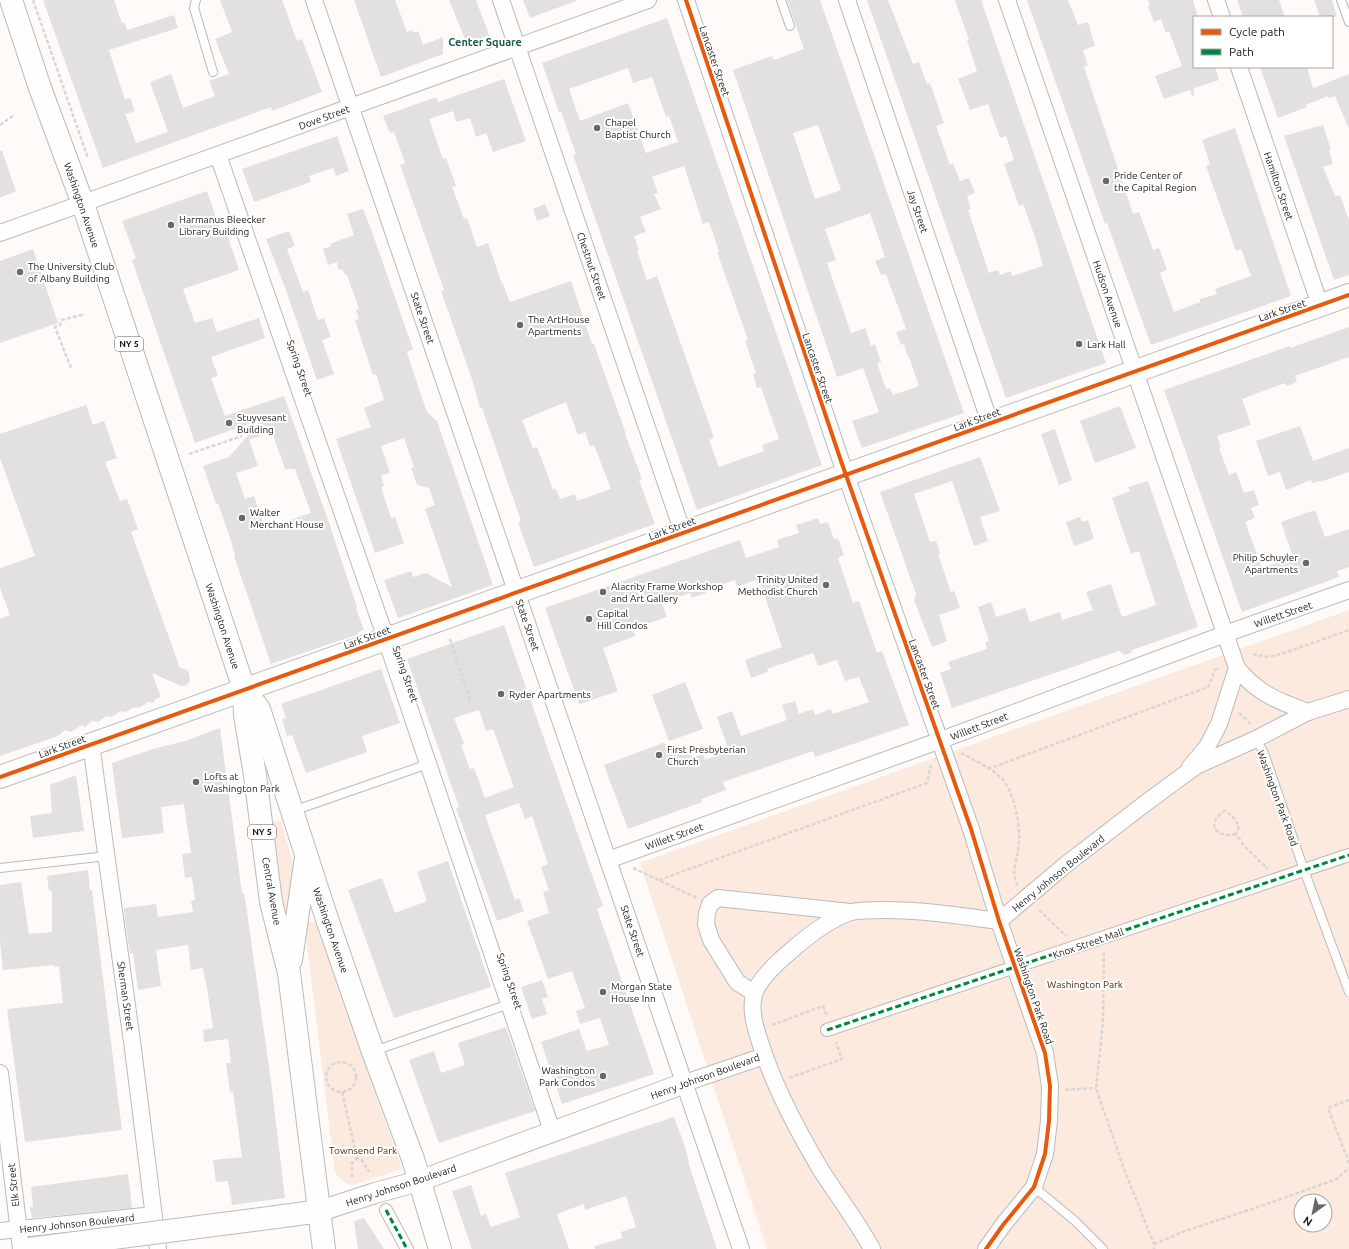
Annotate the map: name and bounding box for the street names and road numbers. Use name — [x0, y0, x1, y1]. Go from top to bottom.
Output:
street label: Lancaster Street — [697, 25, 732, 98]
street label: Dove Street — [297, 103, 351, 132]
street label: Hamilton Street — [1262, 151, 1295, 222]
street label: Washington Avenue — [62, 161, 101, 249]
street label: Jay Street — [905, 188, 930, 234]
street label: Chestnut Street — [575, 231, 608, 302]
street label: Hudson Avenue — [1091, 259, 1124, 329]
street label: State Street — [409, 291, 437, 346]
street label: Lark Street — [1257, 297, 1307, 324]
street label: Lancaster Street — [800, 332, 835, 405]
road number: NY 5 — [115, 337, 143, 351]
street label: Spring Street — [285, 338, 314, 398]
street label: Lark Street — [952, 406, 1002, 433]
street label: Lark Street — [647, 515, 697, 542]
street label: Washington Avenue — [203, 582, 242, 670]
street label: State Street — [514, 598, 542, 653]
street label: Willett Street — [1253, 599, 1314, 630]
street label: Lark Street — [342, 624, 392, 651]
street label: Lancaster Street — [907, 638, 942, 711]
street label: Spring Street — [391, 644, 420, 704]
street label: Willett Street — [949, 710, 1010, 742]
street label: Lark Street — [37, 733, 87, 760]
street label: Washington Park Road — [1255, 749, 1300, 848]
street label: Willett Street — [644, 821, 705, 852]
road number: NY 5 — [248, 825, 276, 839]
street label: Henry Johnson Boulevard — [1010, 833, 1107, 914]
street label: Central Avenue — [260, 856, 283, 926]
street label: Washington Avenue — [311, 886, 350, 974]
street label: State Street — [619, 904, 647, 959]
street label: Knox Street Mall — [1051, 926, 1125, 961]
street label: Washington Park Road — [1012, 947, 1055, 1046]
street label: Spring Street — [495, 951, 524, 1011]
street label: Sherman Street — [115, 961, 136, 1032]
street label: Henry Johnson Boulevard — [649, 1052, 761, 1101]
street label: Henry Johnson Boulevard — [345, 1162, 458, 1209]
street label: Elk Street — [6, 1163, 21, 1207]
street label: Henry Johnson Boulevard — [19, 1212, 135, 1235]

